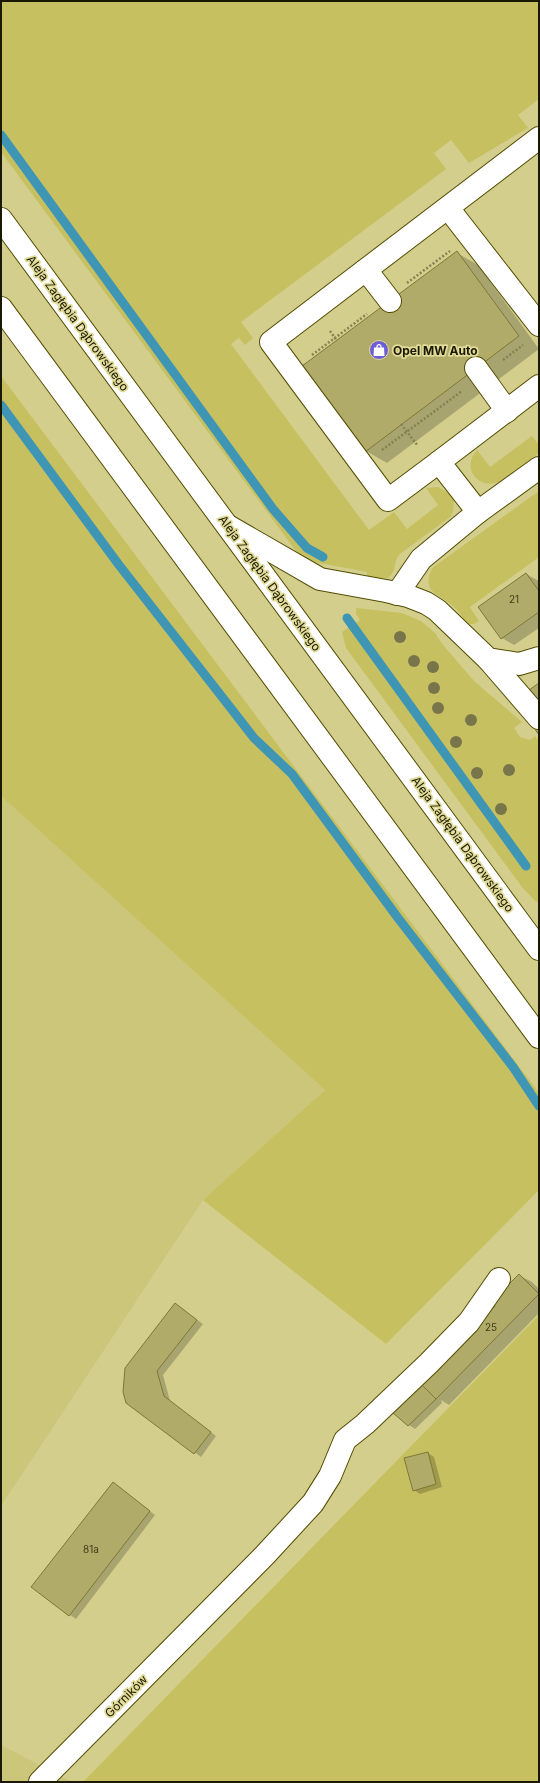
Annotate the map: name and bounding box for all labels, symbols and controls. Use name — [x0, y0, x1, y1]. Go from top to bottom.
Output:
street label: Aleja Zagłębia Dąbrowskiego — [24, 252, 132, 394]
shop icon: Opel MW Auto — [368, 339, 390, 361]
place label: Opel MW Auto — [393, 343, 478, 358]
street label: Aleja Zagłębia Dąbrowskiego — [216, 512, 324, 654]
house number: 21 — [509, 593, 519, 605]
street label: Aleja Zagłębia Dąbrowskiego — [409, 773, 517, 915]
house number: 25 — [485, 1321, 497, 1333]
house number: 81a — [83, 1543, 99, 1555]
street label: Górników — [102, 1671, 151, 1720]

